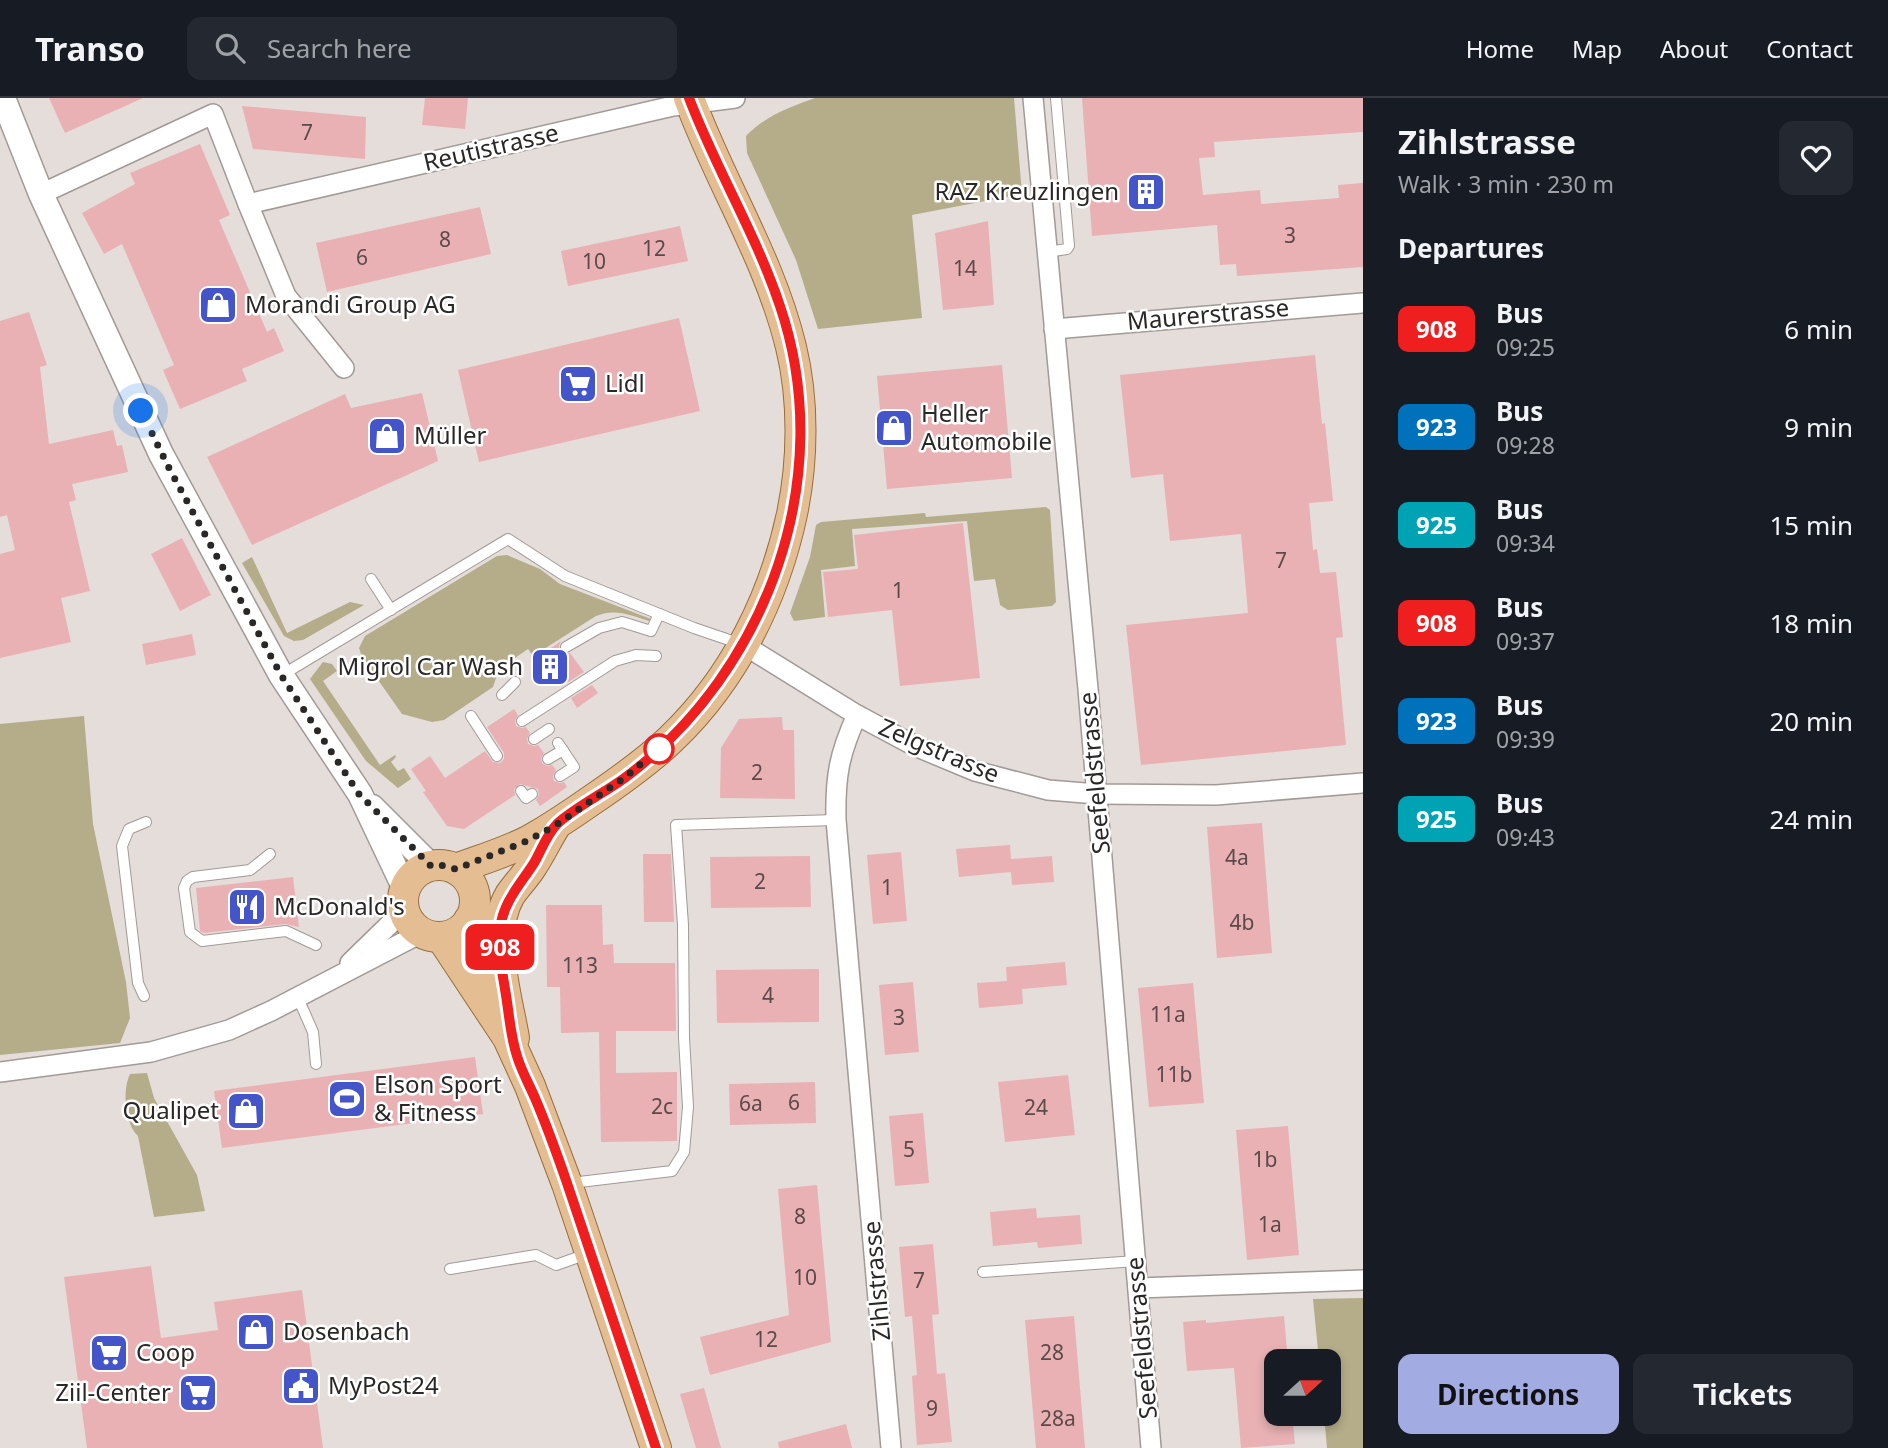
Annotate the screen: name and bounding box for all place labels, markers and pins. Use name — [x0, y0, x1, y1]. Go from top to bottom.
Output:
building icon: RAZ Kreuzlingen — [1125, 171, 1167, 213]
place label: RAZ Kreuzlingen — [934, 174, 1119, 207]
shop icon: Morandi Group AG — [197, 284, 239, 326]
place label: Morandi Group AG — [245, 287, 456, 320]
supermarket icon: Lidl — [557, 363, 599, 405]
place label: Lidl — [605, 366, 645, 399]
place label: Heller Automobile — [921, 396, 1052, 457]
shop icon: Heller Automobile — [873, 407, 915, 449]
shop icon: Müller — [366, 415, 408, 457]
place label: Müller — [414, 418, 487, 451]
building icon: Migrol Car Wash — [529, 646, 571, 688]
place label: Migrol Car Wash — [337, 649, 523, 682]
unlabelled marker — [644, 734, 674, 764]
restaurant icon: McDonald's — [226, 886, 268, 928]
place label: McDonald's — [274, 889, 405, 922]
place label: Elson Sport & Fitness — [374, 1067, 502, 1128]
sports icon: Elson Sport & Fitness — [326, 1078, 368, 1120]
shop icon: Qualipet — [225, 1090, 267, 1132]
place label: Qualipet — [123, 1093, 219, 1126]
shop icon: Dosenbach — [235, 1311, 277, 1353]
place label: Dosenbach — [283, 1314, 409, 1347]
supermarket icon: Coop — [88, 1332, 130, 1374]
place label: Coop — [136, 1335, 195, 1368]
public building icon: MyPost24 — [280, 1365, 322, 1407]
place label: MyPost24 — [328, 1368, 439, 1401]
supermarket icon: Ziil-Center — [177, 1372, 219, 1414]
place label: Ziil-Center — [55, 1375, 171, 1408]

